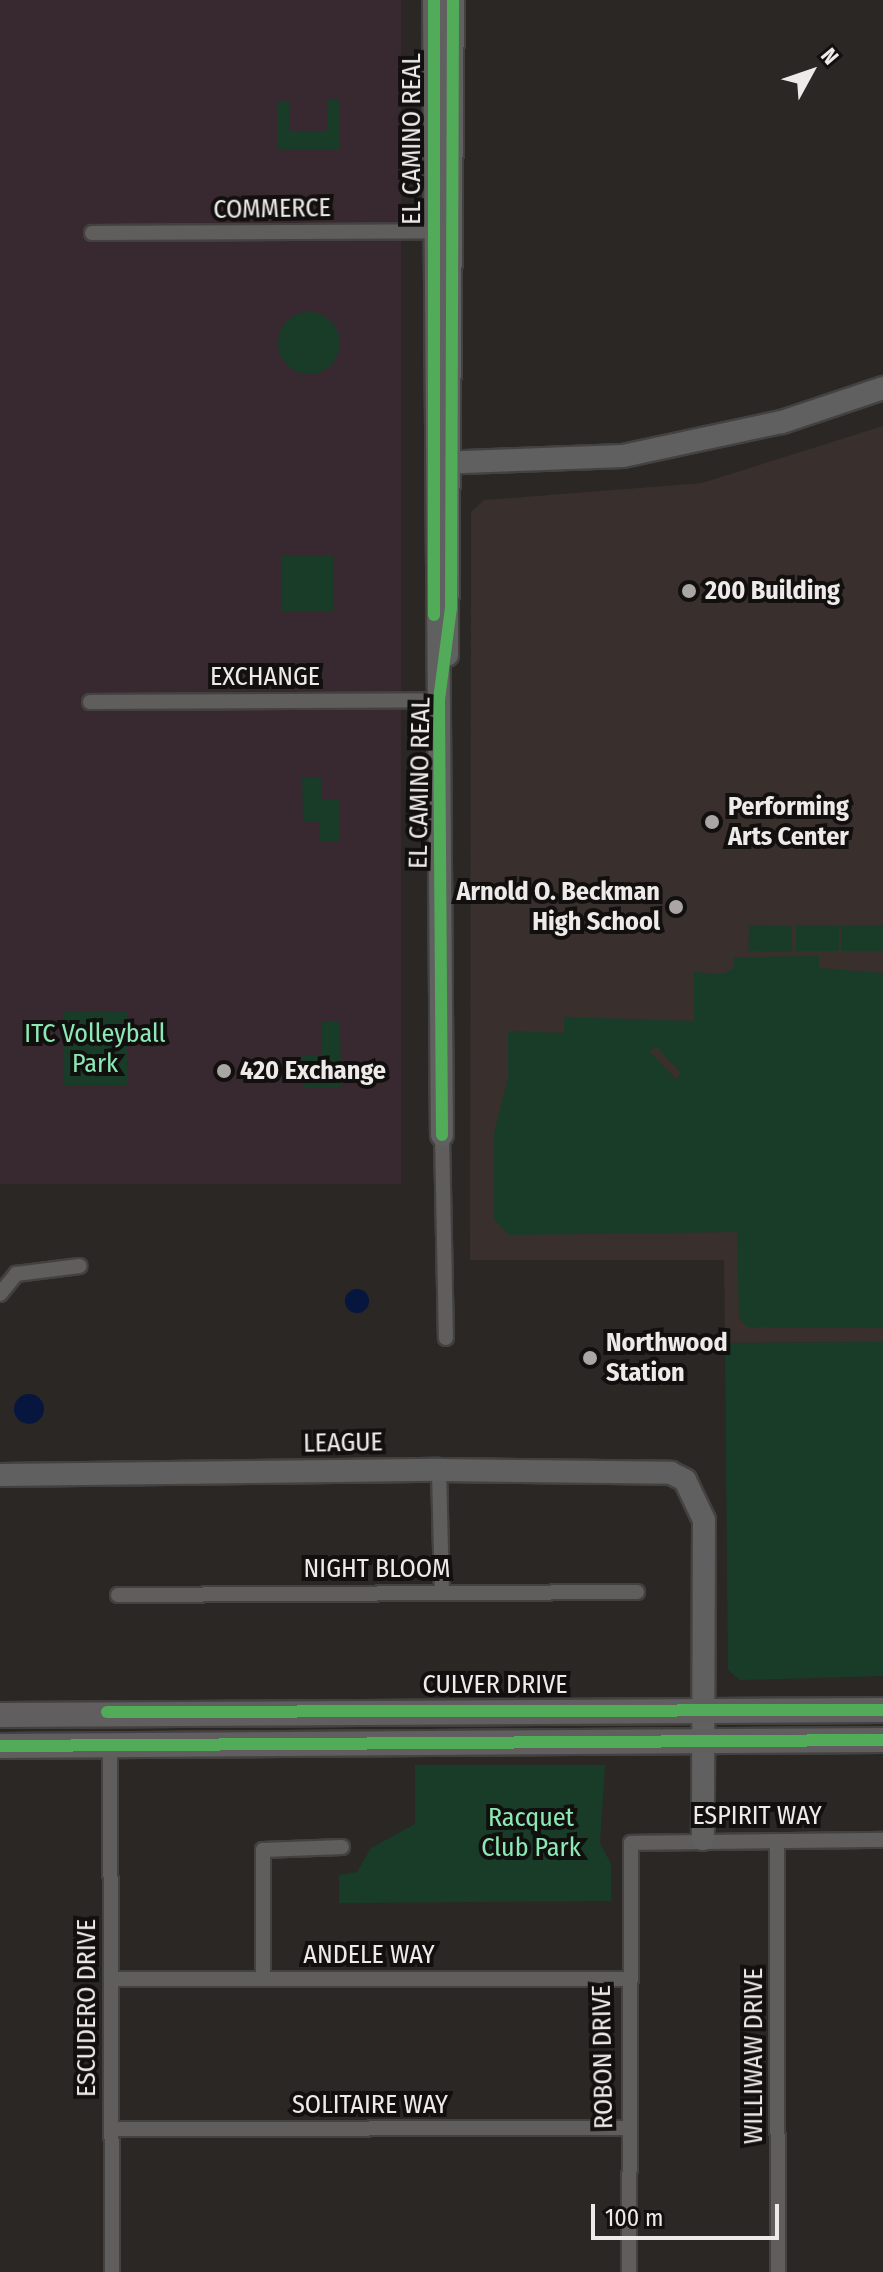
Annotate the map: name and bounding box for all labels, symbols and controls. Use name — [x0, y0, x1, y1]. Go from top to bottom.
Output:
north arrow — [771, 32, 851, 112]
text: N — [815, 43, 844, 70]
street label: EL CAMINO REAL — [396, 53, 428, 225]
street label: COMMERCE — [213, 192, 331, 226]
place label: 200 Building — [705, 575, 840, 607]
marker: 200 Building — [680, 582, 698, 600]
street label: EXCHANGE — [210, 661, 320, 693]
street label: EL CAMINO REAL — [403, 697, 437, 869]
place label: Performing Arts Center — [728, 791, 849, 852]
marker: Performing Arts Center — [703, 813, 721, 831]
place label: Arnold O. Beckman High School — [456, 876, 660, 938]
marker: Arnold O. Beckman High School — [667, 898, 685, 916]
park label: ITC Volleyball Park — [24, 1018, 166, 1080]
place label: 420 Exchange — [240, 1055, 386, 1087]
marker: 420 Exchange — [215, 1062, 233, 1080]
place label: Northwood Station — [606, 1327, 728, 1388]
marker: Northwood Station — [581, 1349, 599, 1367]
street label: LEAGUE — [303, 1427, 383, 1459]
street label: NIGHT BLOOM — [304, 1553, 450, 1585]
street label: CULVER DRIVE — [422, 1669, 568, 1701]
street label: ESPIRIT WAY — [692, 1800, 822, 1832]
park label: Racquet Club Park — [481, 1802, 581, 1864]
street label: ESCUDERO DRIVE — [71, 1919, 103, 2097]
street label: ANDELE WAY — [303, 1939, 435, 1971]
street label: WILLIWAW DRIVE — [738, 1968, 770, 2144]
street label: ROBON DRIVE — [586, 1985, 620, 2129]
street label: SOLITAIRE WAY — [292, 2089, 448, 2121]
scale bar — [595, 2188, 783, 2238]
text: 100 m — [605, 2204, 663, 2232]

